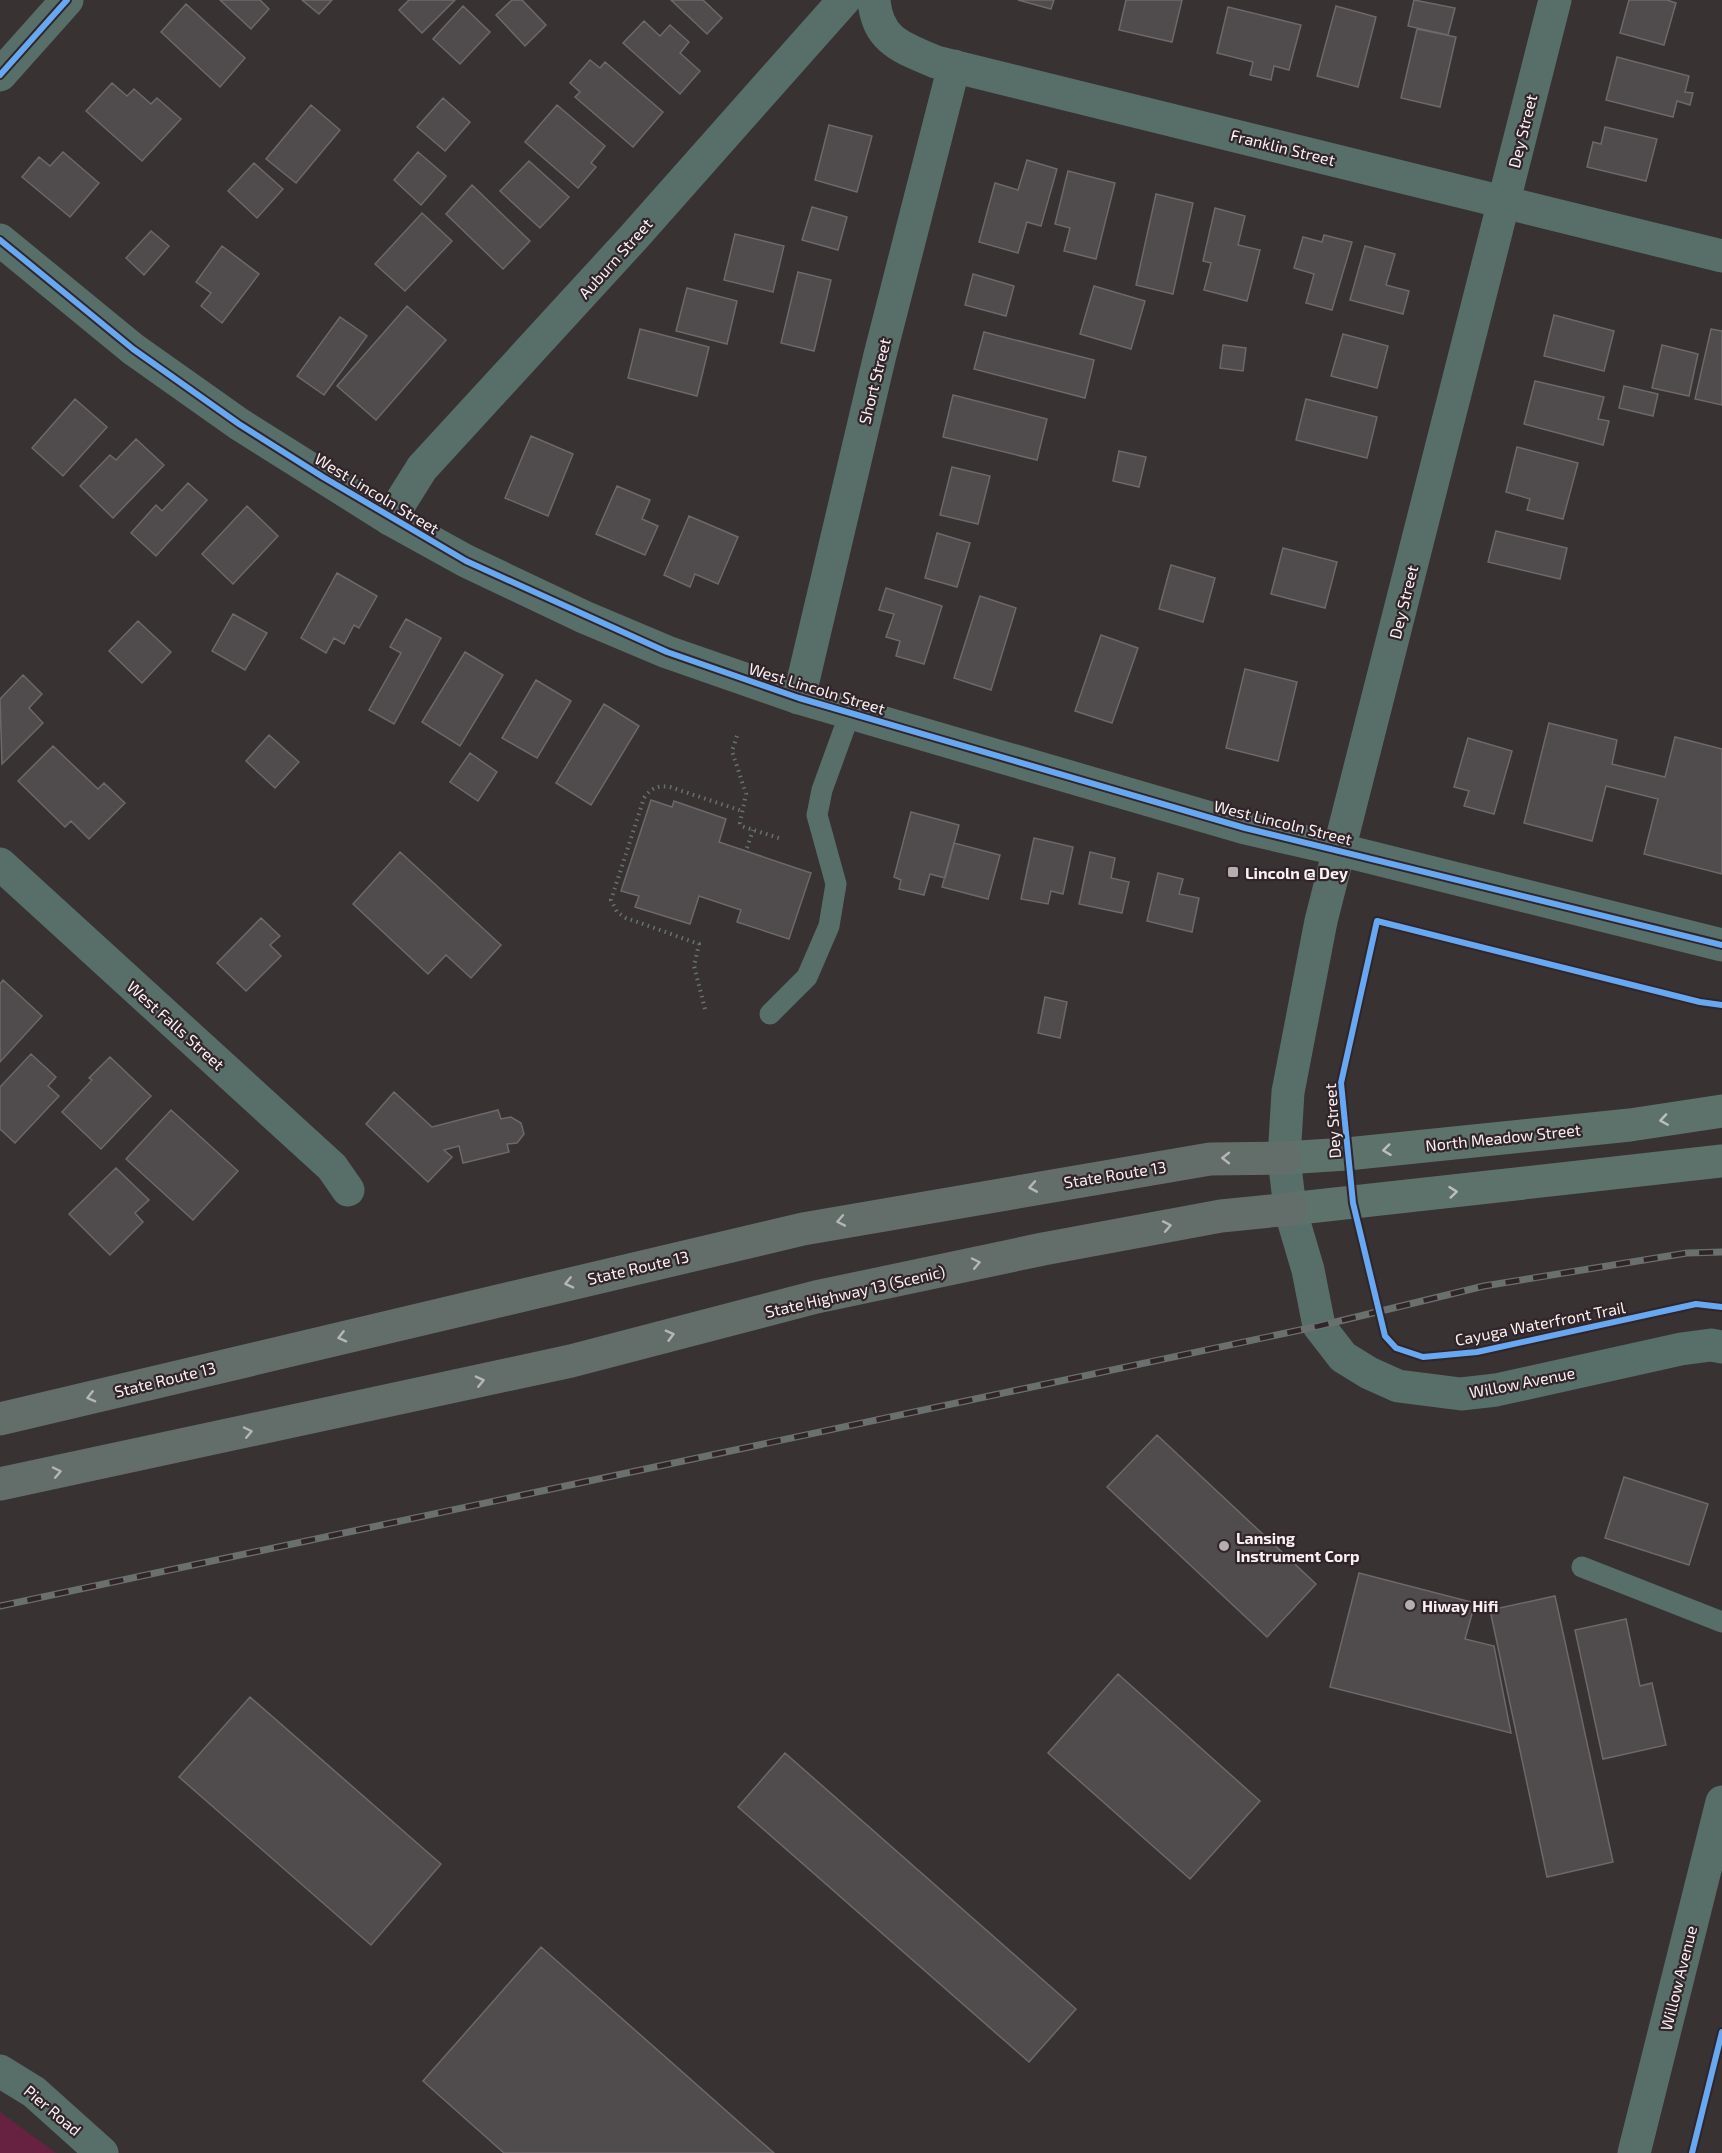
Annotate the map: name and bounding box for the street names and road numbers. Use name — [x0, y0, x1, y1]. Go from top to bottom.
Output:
street label: Dey Street — [1504, 92, 1540, 170]
street label: Franklin Street — [1229, 125, 1337, 169]
street label: Auburn Street — [574, 214, 656, 302]
street label: Short Street — [854, 336, 894, 426]
street label: West Lincoln Street — [311, 448, 443, 538]
street label: Dey Street — [1385, 563, 1421, 641]
street label: West Lincoln Street — [747, 658, 887, 718]
street label: West Lincoln Street — [1212, 796, 1354, 848]
street label: West Falls Street — [124, 976, 228, 1074]
street label: Dey Street — [1320, 1083, 1344, 1159]
street label: North Meadow Street — [1424, 1119, 1582, 1155]
street label: State Route 13 — [1062, 1157, 1168, 1191]
street label: State Route 13 — [585, 1246, 691, 1288]
street label: State Highway 13 (Scenic) — [763, 1261, 947, 1321]
street label: Cayuga Waterfront Trail — [1453, 1297, 1627, 1349]
street label: State Route 13 — [112, 1357, 218, 1401]
street label: Willow Avenue — [1467, 1362, 1577, 1402]
street label: Willow Avenue — [1656, 1924, 1700, 2032]
street label: Pier Road — [21, 2081, 85, 2139]

